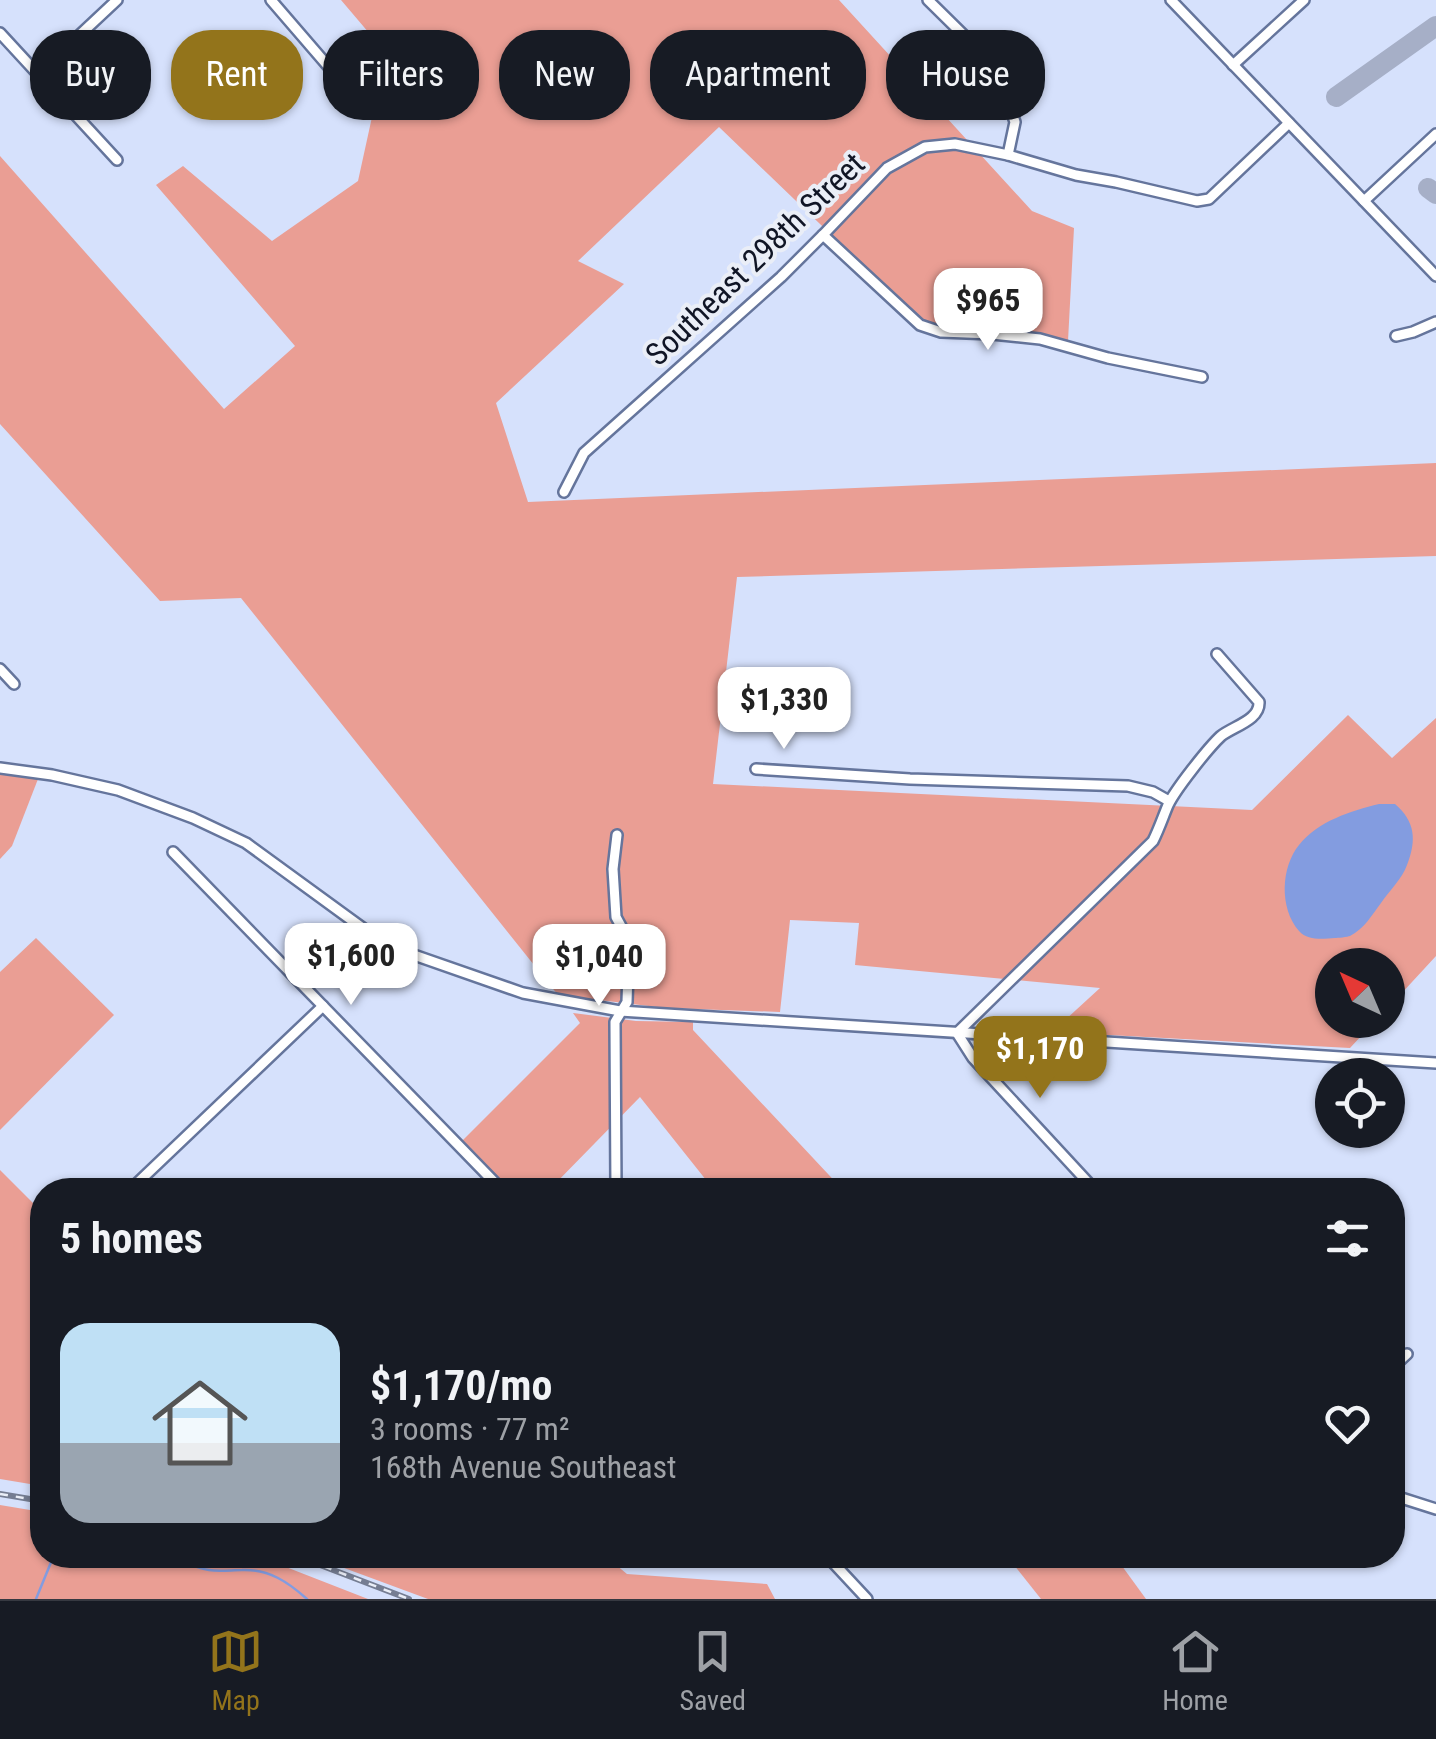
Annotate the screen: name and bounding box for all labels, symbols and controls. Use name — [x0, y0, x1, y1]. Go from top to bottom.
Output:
chip: Buy — [30, 30, 151, 120]
chip: Rent — [171, 30, 303, 120]
chip: Filters — [323, 30, 479, 120]
chip: New — [499, 30, 630, 120]
chip: Apartment — [650, 30, 866, 120]
chip: House — [886, 30, 1045, 120]
street label: Southeast 298th Street — [638, 145, 872, 373]
pin: $965 — [929, 268, 1047, 353]
text: $965 — [956, 281, 1020, 319]
pin: $1,330 — [703, 667, 865, 752]
text: $1,330 — [740, 680, 828, 718]
pin: $1,600 — [270, 923, 432, 1008]
pin: $1,040 — [518, 924, 680, 1009]
text: $1,600 — [307, 936, 395, 974]
text: $1,040 — [555, 937, 643, 975]
north arrow — [1315, 948, 1405, 1038]
map controls — [1315, 948, 1405, 1148]
pin: $1,170 — [959, 1016, 1121, 1101]
text: $1,170 — [996, 1029, 1084, 1067]
button: locate — [1315, 1058, 1405, 1148]
icon: filters — [1320, 1211, 1375, 1266]
text: 5 homes — [60, 1214, 203, 1263]
text: $1,170/mo — [370, 1361, 552, 1410]
icon: home — [140, 1363, 260, 1483]
icon: heart — [1320, 1396, 1375, 1451]
text: 3 rooms · 77 m² — [370, 1410, 569, 1448]
text: 168th Avenue Southeast — [370, 1448, 677, 1486]
tab: Map — [208, 1624, 263, 1717]
tab: Saved — [679, 1624, 746, 1717]
tab: Home — [1162, 1624, 1228, 1717]

